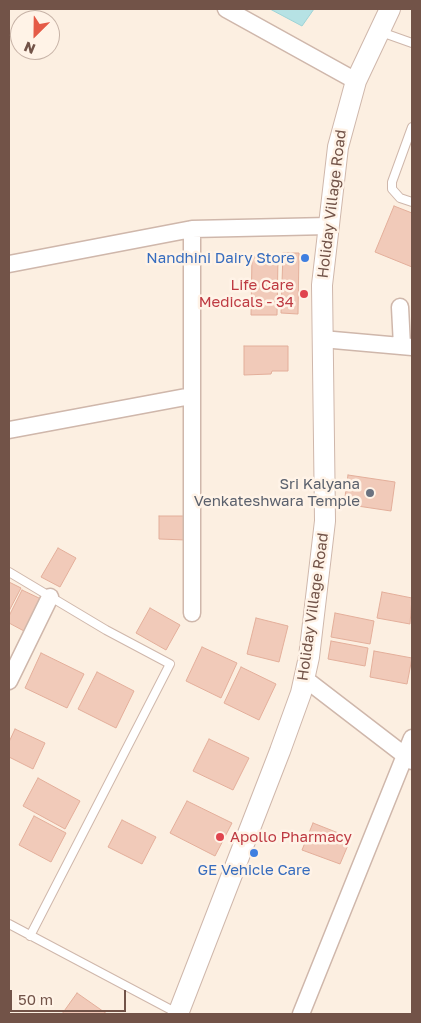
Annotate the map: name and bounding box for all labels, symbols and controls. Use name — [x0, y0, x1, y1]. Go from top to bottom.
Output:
north arrow — [10, 10, 60, 60]
text: N — [21, 38, 38, 58]
street label: Holiday Village Road — [314, 129, 350, 279]
place label: Nandhini Dairy Store — [146, 249, 295, 267]
marker: Nandhini Dairy Store — [299, 252, 311, 264]
place label: Life Care Medicals - 34 — [199, 276, 294, 311]
marker: Life Care Medicals - 34 — [298, 288, 310, 300]
place label: Sri Kalyana Venkateshwara Temple — [194, 475, 360, 510]
marker: Sri Kalyana Venkateshwara Temple — [364, 487, 376, 499]
street label: Holiday Village Road — [294, 532, 332, 682]
place label: Apollo Pharmacy — [230, 828, 352, 846]
marker: Apollo Pharmacy — [214, 831, 226, 843]
marker: GE Vehicle Care — [248, 847, 260, 859]
place label: GE Vehicle Care — [198, 861, 310, 879]
scale bar — [12, 980, 129, 1012]
text: 50 m — [18, 990, 53, 1008]

